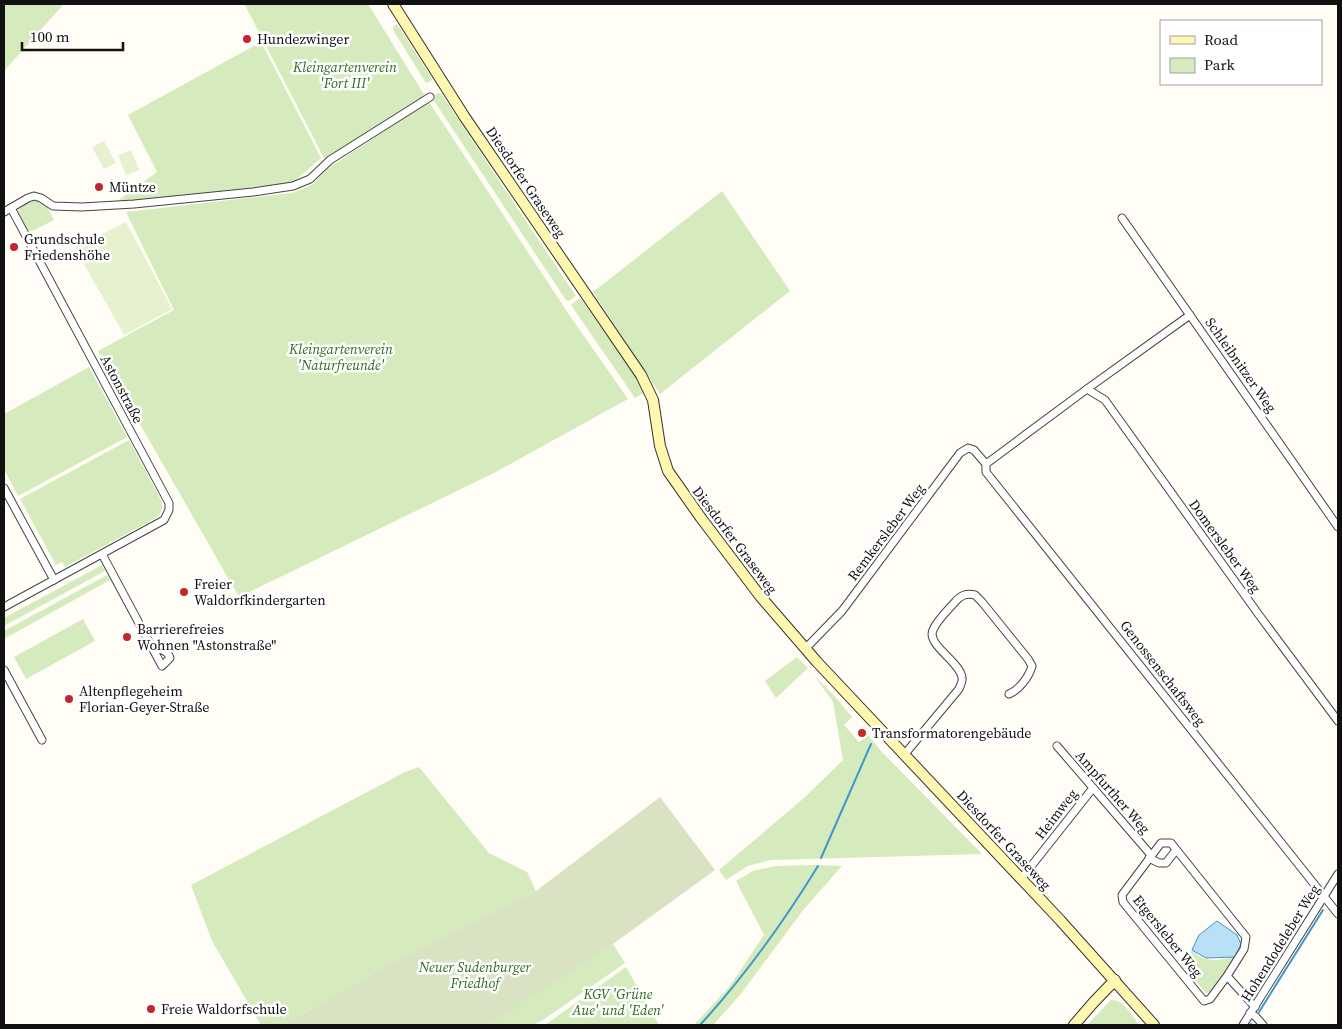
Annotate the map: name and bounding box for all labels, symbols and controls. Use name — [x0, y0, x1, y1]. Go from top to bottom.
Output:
scale bar — [22, 20, 124, 52]
legend — [1160, 20, 1322, 85]
text: 100 m — [30, 26, 70, 47]
place label: Hundezwinger — [257, 29, 349, 49]
text: Road — [1204, 29, 1238, 50]
marker: Hundezwinger — [241, 33, 253, 45]
text: Park — [1204, 54, 1236, 75]
park label: Kleingartenverein 'Fort III' — [292, 57, 397, 93]
street label: Diesdorfer Graseweg — [481, 122, 571, 242]
place label: Müntze — [109, 177, 156, 197]
marker: Müntze — [93, 181, 105, 193]
place label: Grundschule Friedenshöhe — [24, 229, 110, 265]
marker: Grundschule Friedenshöhe — [8, 241, 20, 253]
street label: Schleibnitzer Weg — [1201, 313, 1281, 417]
park label: Kleingartenverein 'Naturfreunde' — [288, 339, 393, 375]
street label: Astonstraße — [96, 351, 148, 427]
street label: Remkersleber Weg — [843, 479, 929, 585]
street label: Diesdorfer Graseweg — [688, 482, 782, 598]
street label: Domersleber Weg — [1184, 495, 1266, 597]
place label: Freier Waldorfkindergarten — [194, 574, 326, 610]
marker: Freier Waldorfkindergarten — [178, 586, 190, 598]
street label: Genossenschaftsweg — [1115, 616, 1211, 730]
place label: Barrierefreies Wohnen "Astonstraße" — [137, 619, 276, 655]
marker: Barrierefreies Wohnen "Astonstraße" — [121, 631, 133, 643]
place label: Altenpflegeheim Florian-Geyer-Straße — [79, 681, 209, 717]
marker: Altenpflegeheim Florian-Geyer-Straße — [63, 693, 75, 705]
place label: Transformatorengebäude — [872, 723, 1032, 743]
marker: Transformatorengebäude — [856, 727, 868, 739]
street label: Ampfurther Weg — [1071, 746, 1155, 838]
street label: Heimweg — [1030, 785, 1082, 843]
street label: Diesdorfer Graseweg — [952, 786, 1056, 894]
street label: Hohendodeleber Weg — [1236, 880, 1324, 1006]
street label: Etgersleber Weg — [1128, 890, 1208, 982]
park label: Neuer Sudenburger Friedhof — [418, 957, 531, 993]
park label: KGV 'Grüne Aue' und 'Eden' — [571, 984, 664, 1020]
place label: Freie Waldorfschule — [161, 999, 287, 1019]
marker: Freie Waldorfschule — [145, 1003, 157, 1015]

